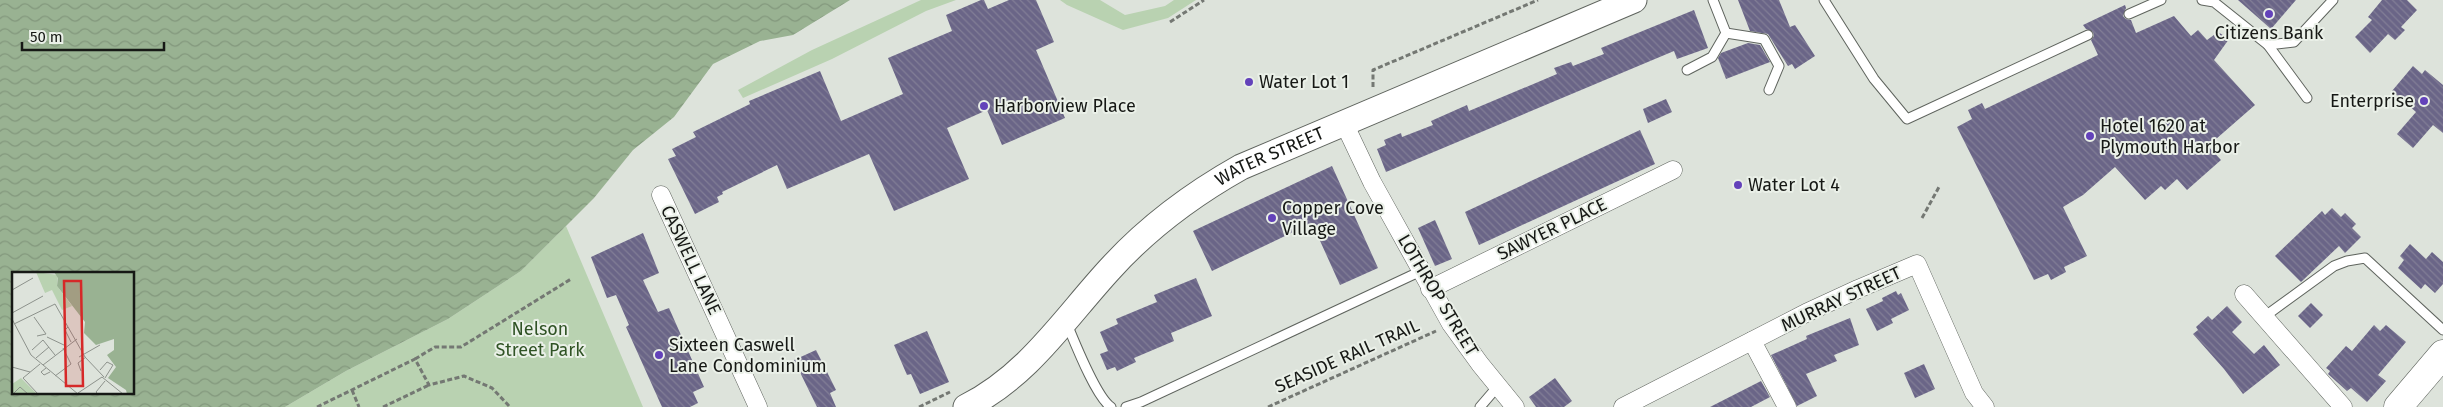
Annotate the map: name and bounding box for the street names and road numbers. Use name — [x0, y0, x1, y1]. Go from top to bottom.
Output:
street label: WATER STREET — [1211, 122, 1328, 191]
street label: SAWYER PLACE — [1494, 193, 1610, 265]
street label: CASWELL LANE — [656, 202, 726, 318]
street label: LOTHROP STREET — [1393, 230, 1483, 360]
street label: MURRAY STREET — [1777, 261, 1905, 336]
street label: SEASIDE RAIL TRAIL — [1271, 314, 1423, 398]

